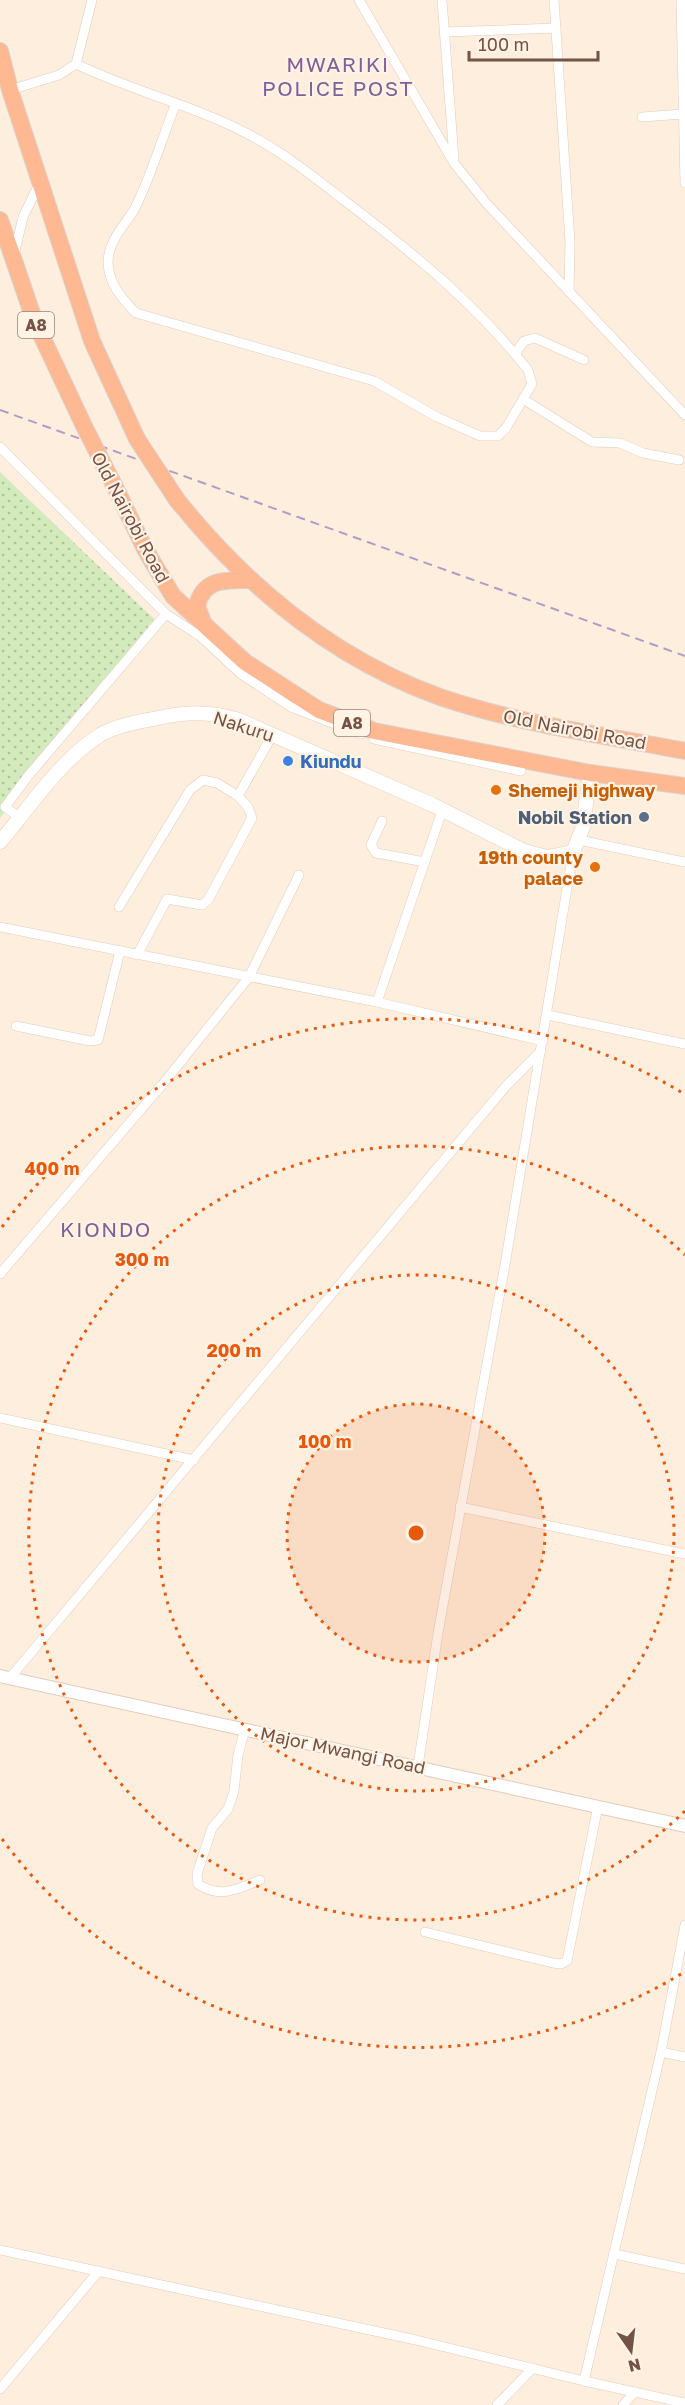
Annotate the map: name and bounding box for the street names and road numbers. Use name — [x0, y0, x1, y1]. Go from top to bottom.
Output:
road number: A8 — [18, 312, 54, 338]
street label: Old Nairobi Road — [87, 448, 175, 586]
street label: Old Nairobi Road — [502, 704, 648, 754]
street label: Nakuru — [211, 706, 277, 746]
road number: A8 — [334, 710, 370, 736]
street label: Major Mwangi Road — [258, 1722, 428, 1778]

